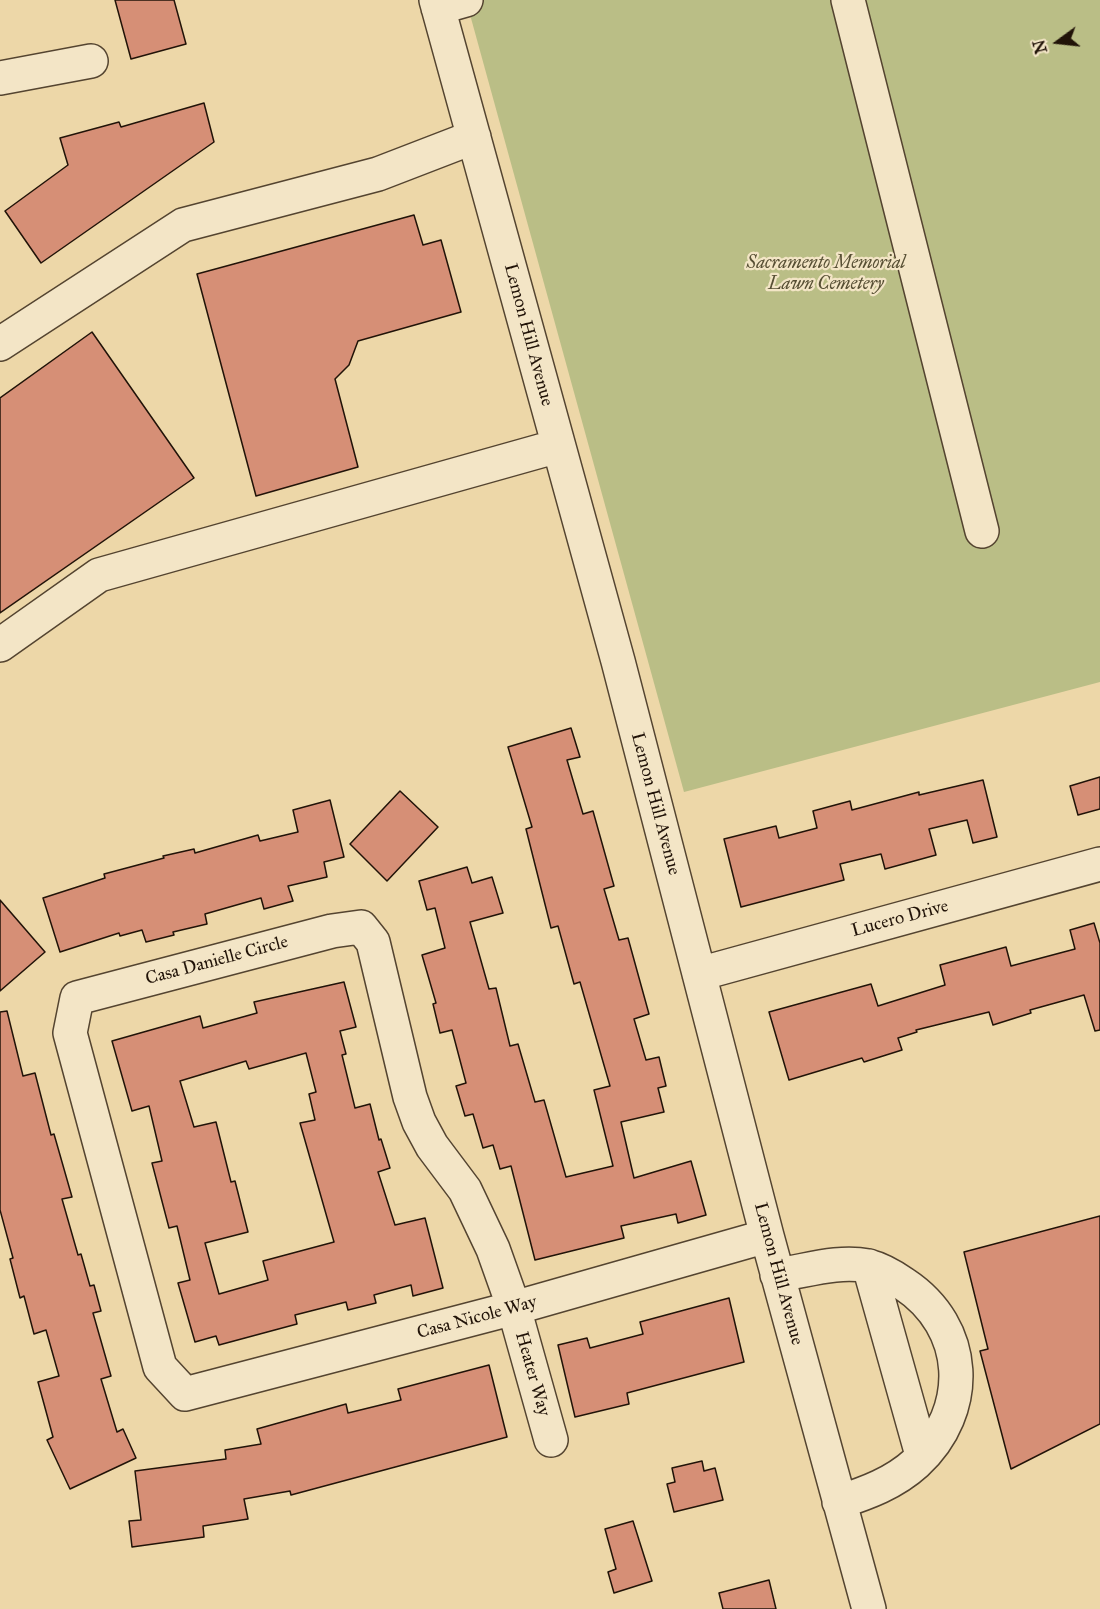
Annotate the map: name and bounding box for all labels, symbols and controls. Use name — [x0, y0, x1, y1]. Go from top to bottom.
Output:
north arrow — [1028, 12, 1088, 72]
text: N — [1029, 38, 1051, 56]
park label: Sacramento Memorial Lawn Cemetery — [747, 253, 905, 296]
street label: Lemon Hill Avenue — [499, 261, 557, 409]
street label: Lemon Hill Avenue — [626, 730, 684, 878]
street label: Lucero Drive — [849, 896, 951, 942]
street label: Casa Danielle Circle — [143, 932, 291, 990]
street label: Lemon Hill Avenue — [749, 1200, 807, 1348]
street label: Casa Nicole Way — [415, 1292, 539, 1344]
street label: Heater Way — [510, 1329, 554, 1419]

